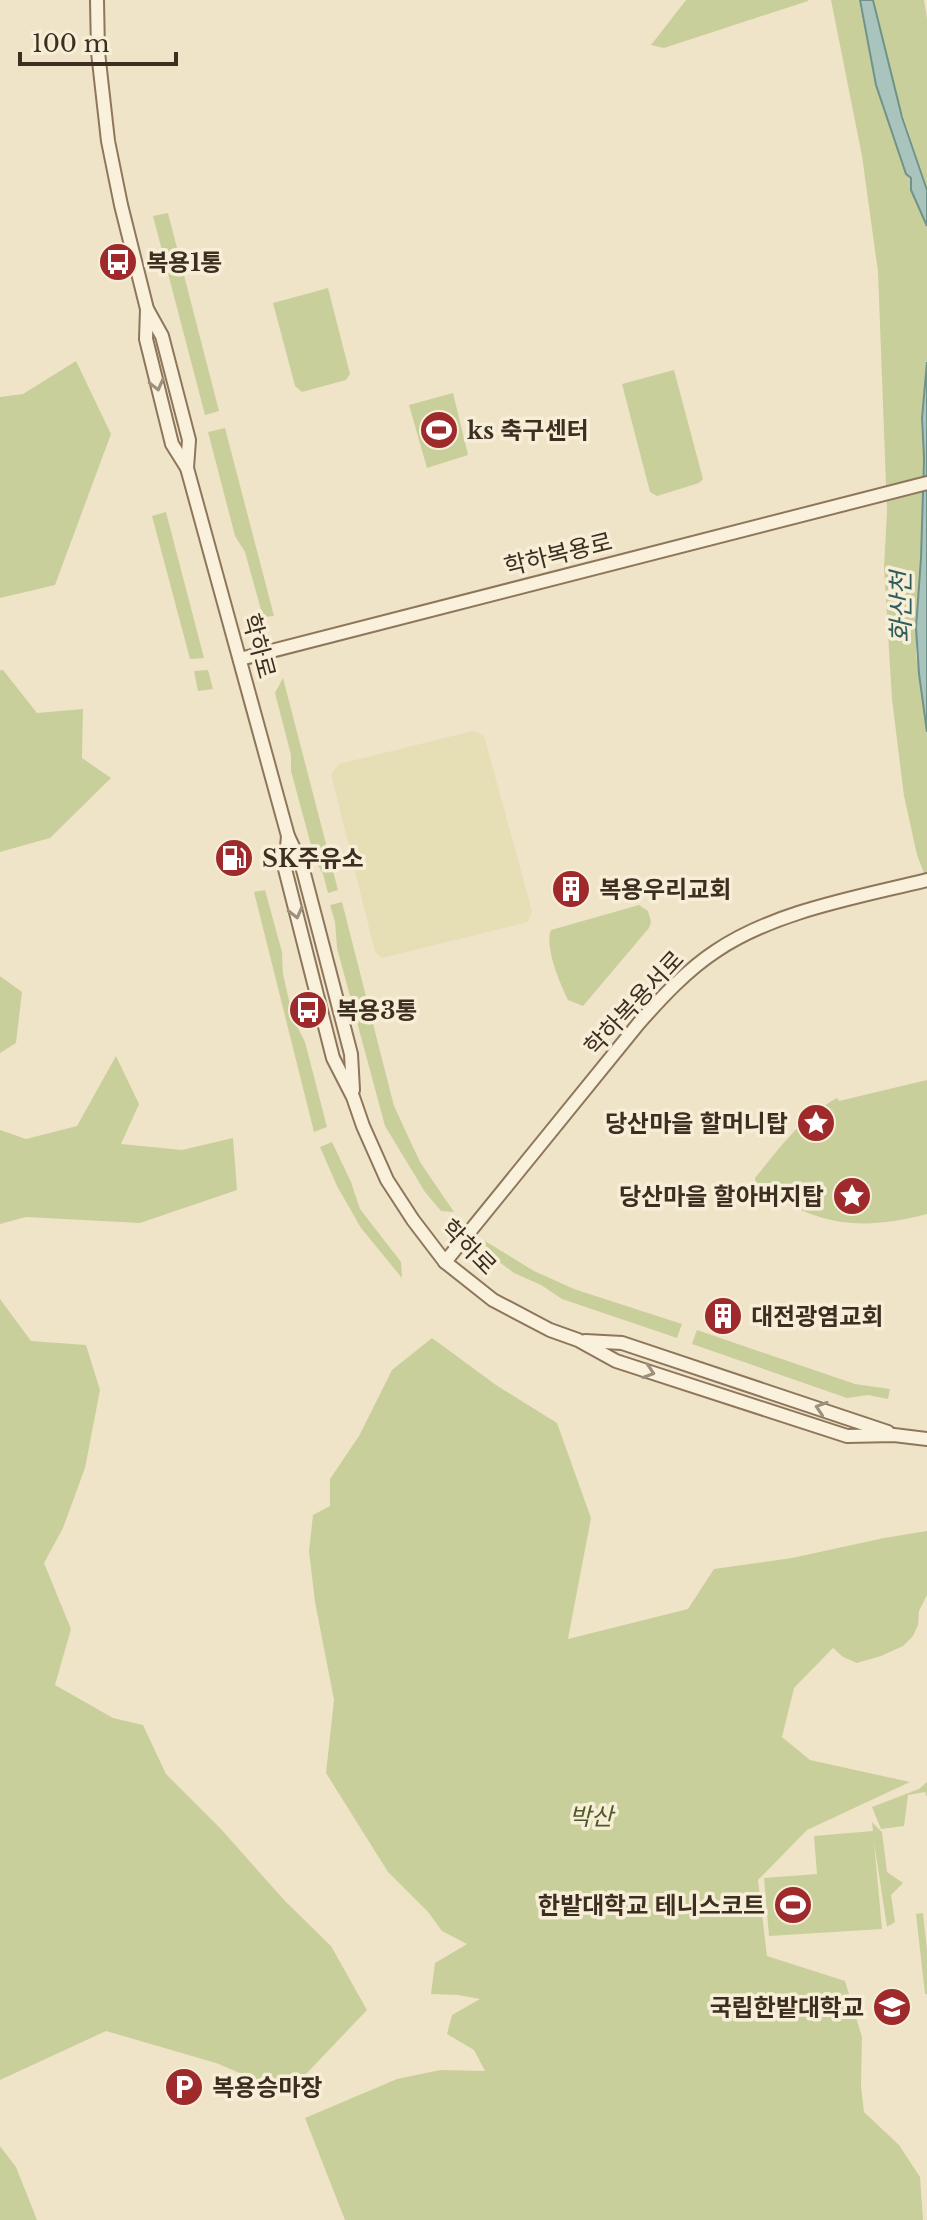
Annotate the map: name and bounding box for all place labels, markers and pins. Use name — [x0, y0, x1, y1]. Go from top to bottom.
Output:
bus stop icon: 복용1통 — [97, 241, 139, 283]
place label: 복용1통 — [146, 248, 223, 277]
sports icon: ks 축구센터 — [418, 409, 460, 451]
place label: ks 축구센터 — [467, 416, 589, 445]
fuel station icon: SK주유소 — [213, 837, 255, 879]
place label: SK주유소 — [262, 844, 364, 873]
building icon: 복용우리교회 — [550, 868, 592, 910]
place label: 복용우리교회 — [599, 875, 731, 904]
bus stop icon: 복용3통 — [287, 989, 329, 1031]
place label: 복용3통 — [336, 996, 418, 1025]
place icon: 당산마을 할머니탑 — [795, 1102, 837, 1144]
place label: 당산마을 할머니탑 — [605, 1109, 788, 1138]
place icon: 당산마을 할아버지탑 — [831, 1175, 873, 1217]
place label: 당산마을 할아버지탑 — [619, 1182, 824, 1211]
building icon: 대전광염교회 — [702, 1295, 744, 1337]
place label: 대전광염교회 — [751, 1302, 883, 1331]
sports icon: 한밭대학교 테니스코트 — [772, 1884, 814, 1926]
place label: 한밭대학교 테니스코트 — [538, 1891, 765, 1920]
school or university icon: 국립한밭대학교 — [871, 1986, 913, 2028]
place label: 국립한밭대학교 — [709, 1993, 864, 2022]
parking icon: 복용승마장 — [163, 2066, 205, 2108]
place label: 복용승마장 — [212, 2073, 322, 2102]

